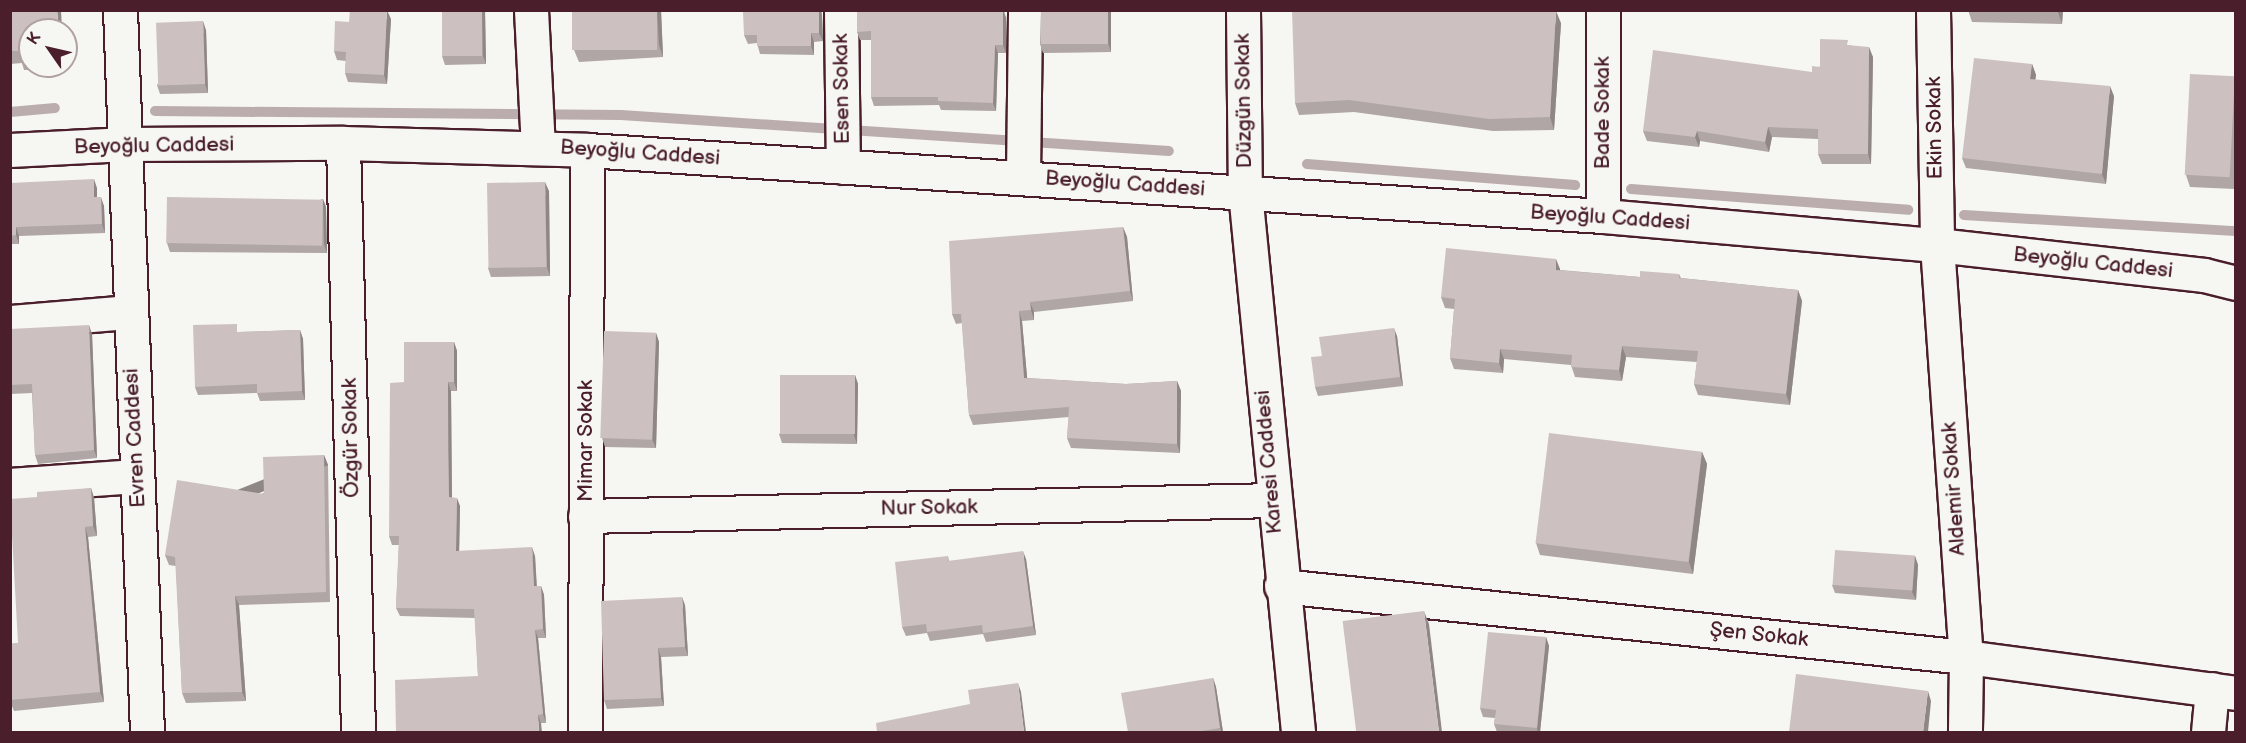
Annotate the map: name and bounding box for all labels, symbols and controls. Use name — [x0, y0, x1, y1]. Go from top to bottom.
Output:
north arrow — [18, 18, 78, 78]
text: K — [23, 29, 45, 49]
street label: Esen Sokak — [828, 33, 856, 145]
street label: Düzgün Sokak — [1230, 33, 1258, 169]
street label: Bade Sokak — [1590, 56, 1616, 170]
street label: Ekin Sokak — [1922, 76, 1948, 180]
street label: Beyoğlu Caddesi — [74, 132, 234, 160]
street label: Beyoğlu Caddesi — [559, 135, 721, 171]
street label: Beyoğlu Caddesi — [1044, 166, 1206, 202]
street label: Beyoğlu Caddesi — [1529, 200, 1691, 236]
street label: Beyoğlu Caddesi — [2012, 242, 2174, 284]
street label: Evren Caddesi — [119, 368, 151, 508]
street label: Özgür Sokak — [337, 378, 365, 498]
street label: Mimar Sokak — [573, 380, 599, 502]
street label: Karesi Caddesi — [1250, 389, 1288, 535]
street label: Aldemir Sokak — [1937, 421, 1971, 557]
street label: Nur Sokak — [880, 495, 978, 521]
street label: Şen Sokak — [1708, 617, 1810, 653]

